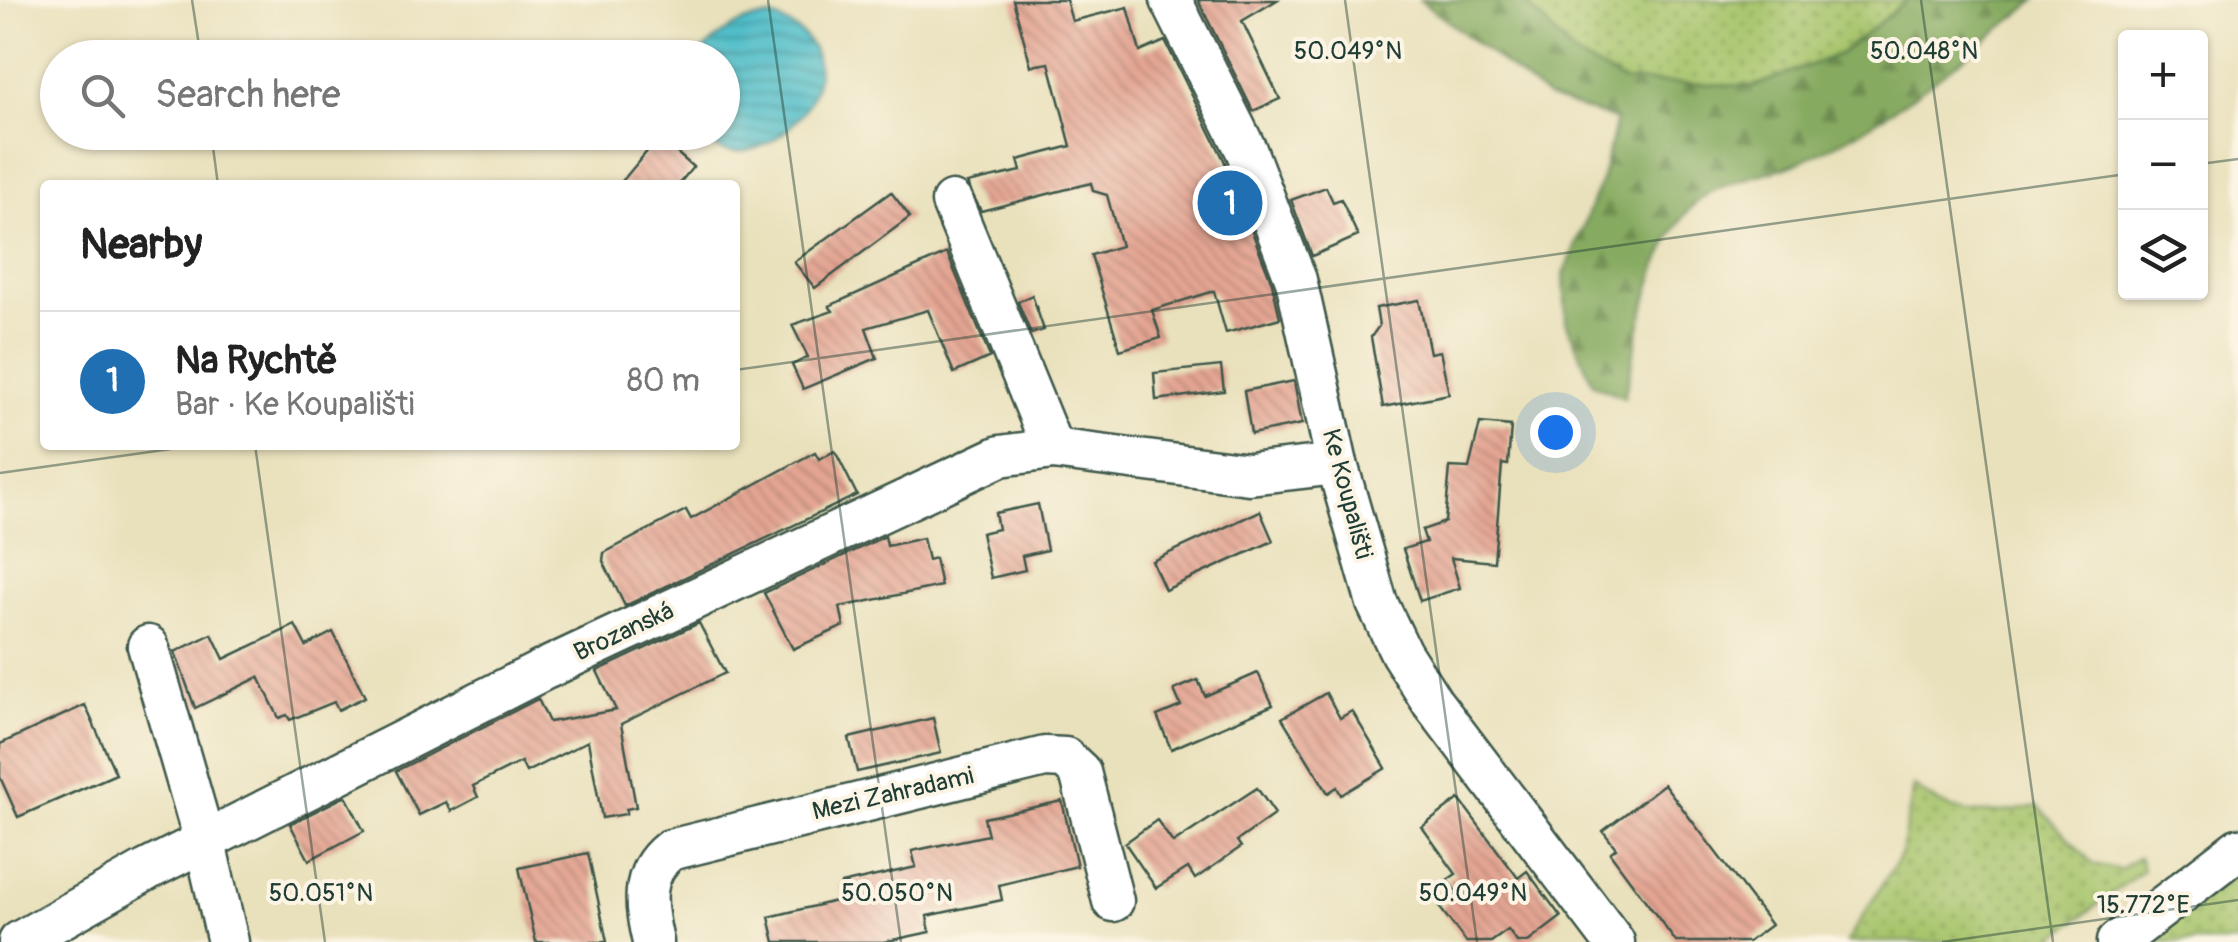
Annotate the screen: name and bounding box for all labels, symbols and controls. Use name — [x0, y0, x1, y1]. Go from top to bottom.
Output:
map controls — [2118, 30, 2208, 300]
button: + — [2118, 30, 2208, 120]
text: 50.049°N — [1294, 36, 1402, 67]
text: 50.048°N — [1870, 36, 1978, 67]
search box — [40, 40, 740, 150]
icon: search — [75, 68, 130, 123]
text: Search here — [155, 71, 341, 119]
button: − — [2118, 120, 2208, 210]
pin: 1 — [1198, 166, 1262, 240]
button: layers — [2118, 210, 2208, 300]
text: Nearby — [80, 219, 202, 271]
text: Na Rychtě — [175, 337, 338, 385]
text: 1 — [106, 361, 119, 401]
text: 80 m — [627, 361, 700, 401]
text: Bar · Ke Koupališti — [175, 385, 414, 425]
your location — [1530, 407, 1581, 458]
street label: Ke Koupališti — [1315, 426, 1379, 562]
street label: Brozanská — [569, 595, 679, 669]
street label: Mezi Zahradami — [809, 760, 977, 828]
text: 50.051°N — [269, 878, 373, 909]
text: 50.050°N — [841, 878, 953, 909]
text: 50.049°N — [1419, 878, 1527, 909]
text: 15.772°E — [2096, 890, 2190, 921]

